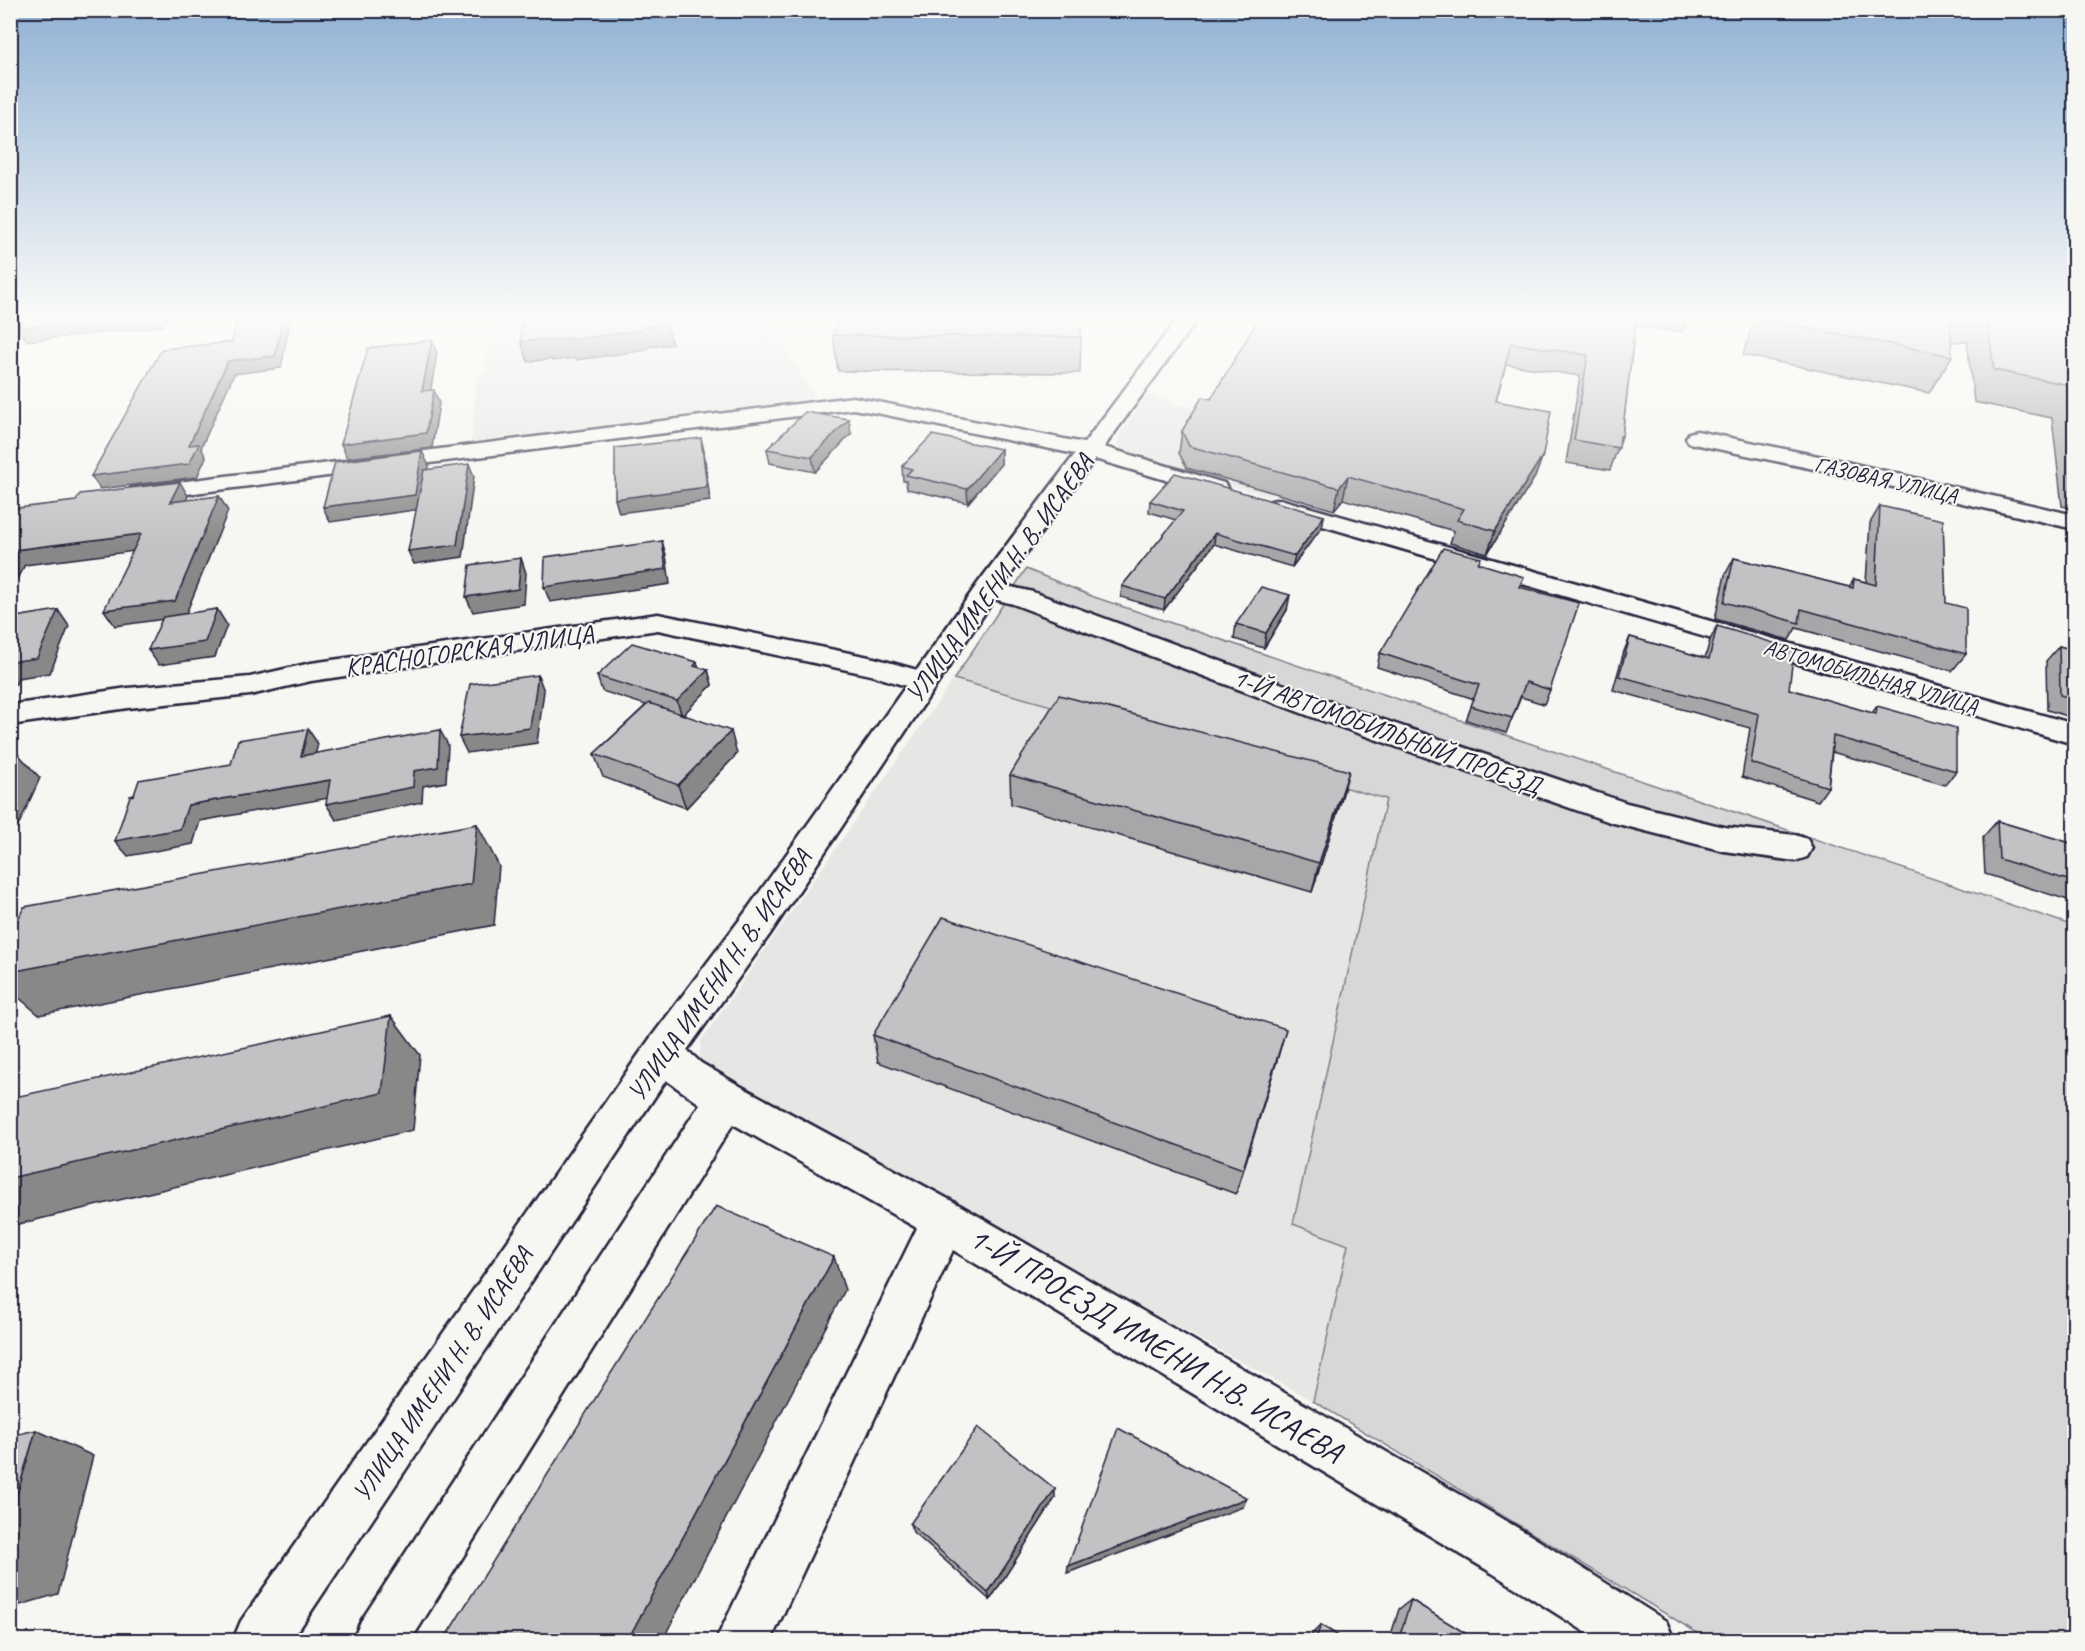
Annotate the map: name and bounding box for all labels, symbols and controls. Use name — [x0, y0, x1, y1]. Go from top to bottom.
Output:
street label: УЛИЦА ИМЕНИ Н. В. ИСАЕВА — [898, 446, 1102, 709]
street label: ГАЗОВАЯ УЛИЦА — [1812, 450, 1961, 510]
street label: КРАСНОГОРСКАЯ УЛИЦА — [343, 617, 596, 684]
street label: АВТОМОБИЛЬНАЯ УЛИЦА — [1761, 633, 1982, 721]
street label: 1-Й АВТОМОБИЛЬНЫЙ ПРОЕЗД — [1229, 660, 1547, 803]
street label: УЛИЦА ИМЕНИ Н. В. ИСАЕВА — [620, 842, 820, 1107]
street label: 1-Й ПРОЕЗД ИМЕНИ Н.В. ИСАЕВА — [962, 1217, 1352, 1473]
street label: УЛИЦА ИМЕНИ Н. В. ИСАЕВА — [345, 1239, 541, 1508]

